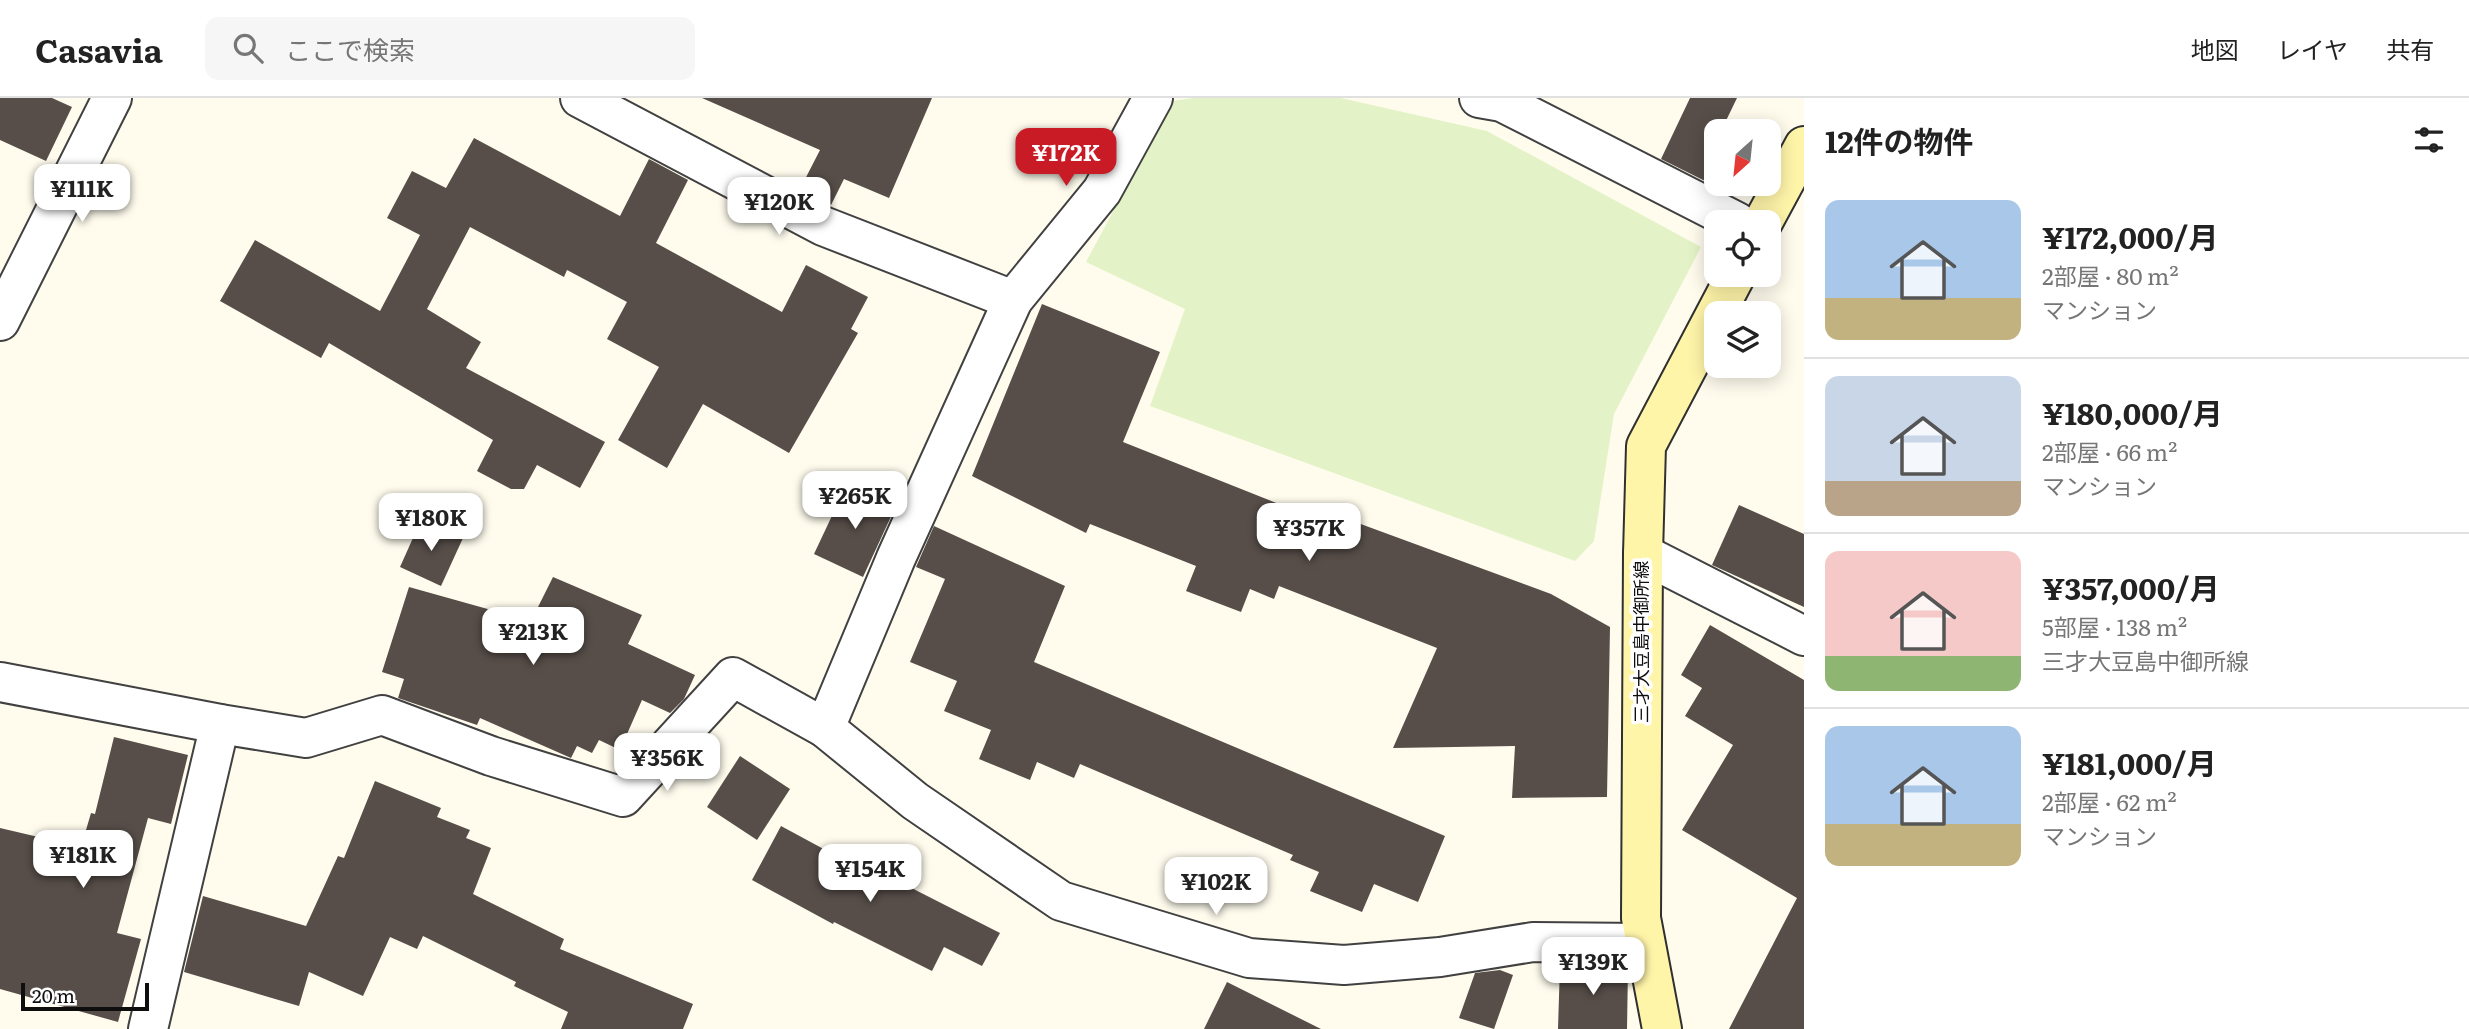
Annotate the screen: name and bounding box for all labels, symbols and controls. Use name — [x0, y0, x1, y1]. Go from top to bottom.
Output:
search box — [205, 17, 695, 80]
text: Casavia — [35, 24, 163, 73]
icon: search — [229, 29, 267, 67]
text: ここで検索 — [285, 29, 415, 68]
text: 地図 — [2191, 31, 2239, 66]
text: レイヤ — [2277, 31, 2348, 66]
text: 共有 — [2386, 31, 2434, 66]
text: 12件の物件 — [1825, 118, 1974, 162]
north arrow — [1704, 119, 1782, 196]
map controls — [1704, 119, 1781, 378]
icon: filters — [2410, 121, 2448, 159]
pin: ¥172K — [1017, 129, 1115, 188]
text: ¥172K — [1031, 134, 1101, 168]
pin: ¥111K — [33, 164, 131, 224]
text: ¥111K — [50, 170, 114, 204]
pin: ¥120K — [730, 178, 828, 237]
text: ¥120K — [743, 183, 815, 217]
button: locate — [1704, 210, 1781, 287]
text: ¥172,000/月 — [2042, 214, 2219, 258]
icon: home — [1881, 228, 1965, 312]
text: 2部屋 · 80 m² — [2042, 258, 2179, 292]
text: マンション — [2042, 292, 2157, 326]
button: layers — [1704, 301, 1781, 378]
text: ¥180,000/月 — [2042, 390, 2223, 434]
icon: home — [1881, 404, 1965, 488]
text: 2部屋 · 66 m² — [2042, 434, 2177, 468]
text: マンション — [2042, 468, 2157, 502]
pin: ¥265K — [806, 472, 904, 531]
text: ¥265K — [818, 477, 892, 511]
pin: ¥180K — [382, 494, 480, 553]
text: ¥180K — [395, 499, 467, 533]
pin: ¥357K — [1260, 504, 1358, 563]
text: ¥357K — [1273, 509, 1345, 543]
street label: 三才大豆島中御所線 — [1627, 561, 1654, 723]
text: ¥357,000/月 — [2042, 565, 2220, 609]
icon: home — [1881, 579, 1965, 663]
pin: ¥213K — [484, 608, 582, 667]
text: 5部屋 · 138 m² — [2042, 609, 2187, 643]
text: ¥213K — [498, 613, 568, 647]
text: 三才大豆島中御所線 — [2042, 643, 2249, 677]
pin: ¥356K — [618, 734, 716, 793]
text: ¥356K — [630, 739, 704, 773]
text: ¥181,000/月 — [2042, 740, 2217, 784]
icon: home — [1881, 754, 1965, 838]
text: 2部屋 · 62 m² — [2042, 784, 2177, 818]
text: マンション — [2042, 818, 2157, 852]
pin: ¥181K — [34, 830, 132, 890]
text: ¥181K — [49, 836, 117, 870]
pin: ¥154K — [821, 844, 919, 904]
text: ¥154K — [834, 850, 906, 884]
pin: ¥102K — [1167, 858, 1265, 917]
text: ¥102K — [1181, 863, 1251, 897]
pin: ¥139K — [1544, 937, 1642, 997]
text: ¥139K — [1558, 943, 1628, 977]
scale bar — [21, 980, 149, 1012]
text: 20 m — [32, 981, 75, 1009]

